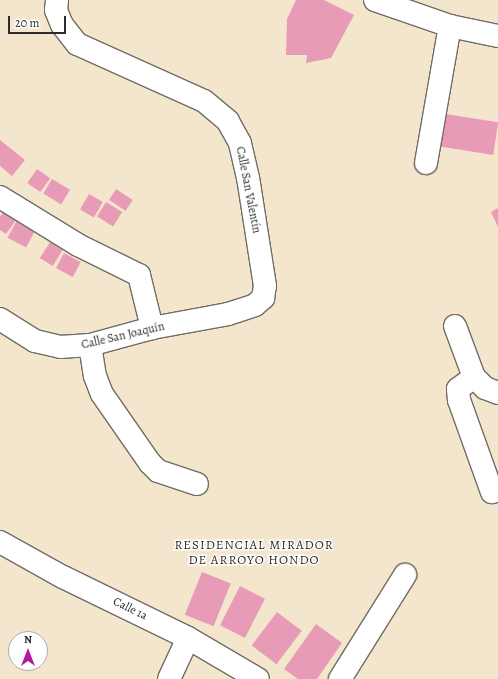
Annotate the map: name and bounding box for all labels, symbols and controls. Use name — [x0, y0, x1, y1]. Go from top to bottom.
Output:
scale bar — [10, 8, 68, 34]
text: 20 m — [15, 15, 39, 31]
street label: Calle San Valentín — [233, 145, 263, 235]
street label: Calle San Joaquín — [80, 319, 166, 353]
district label: RESIDENCIAL MIRADOR DE ARROYO HONDO — [174, 538, 334, 569]
street label: Calle 1a — [110, 595, 150, 623]
north arrow — [8, 631, 48, 671]
text: N — [24, 632, 32, 647]

